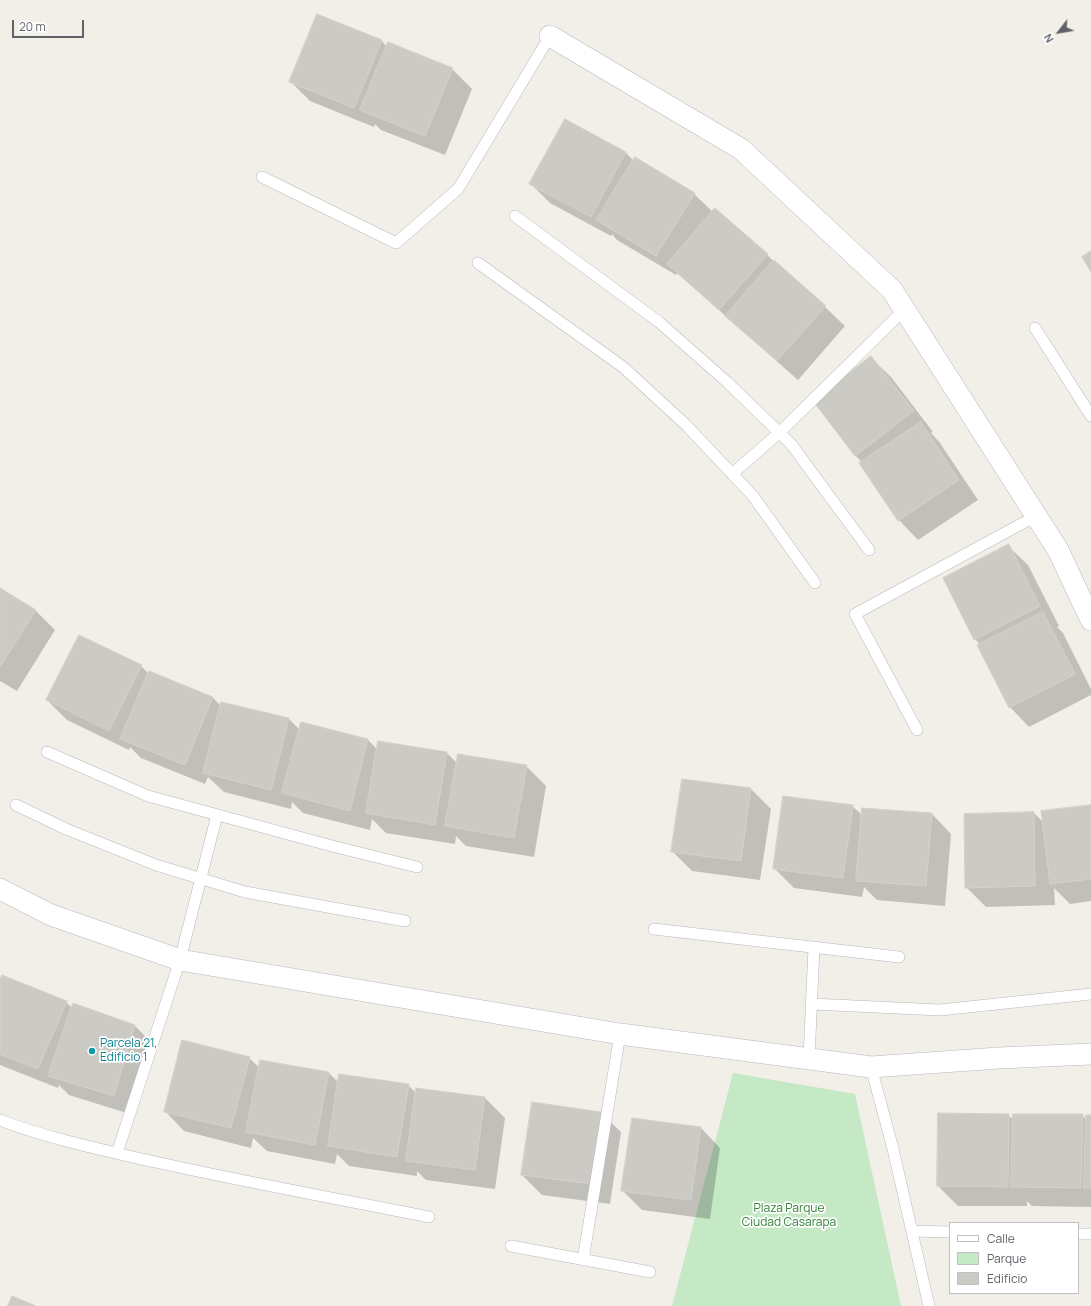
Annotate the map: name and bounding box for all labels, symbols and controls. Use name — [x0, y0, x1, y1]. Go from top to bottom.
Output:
scale bar — [14, 12, 86, 38]
north arrow — [1039, 12, 1079, 52]
text: 20 m — [19, 18, 46, 35]
text: N — [1040, 31, 1057, 46]
place label: Parcela 21, Edificio 1 — [100, 1037, 157, 1065]
marker: Parcela 21, Edificio 1 — [87, 1046, 97, 1056]
park label: Plaza Parque Ciudad Casarapa — [742, 1202, 836, 1230]
legend — [949, 1222, 1079, 1294]
text: Calle — [987, 1230, 1015, 1247]
text: Parque — [987, 1250, 1026, 1267]
text: Edificio — [987, 1270, 1027, 1287]

